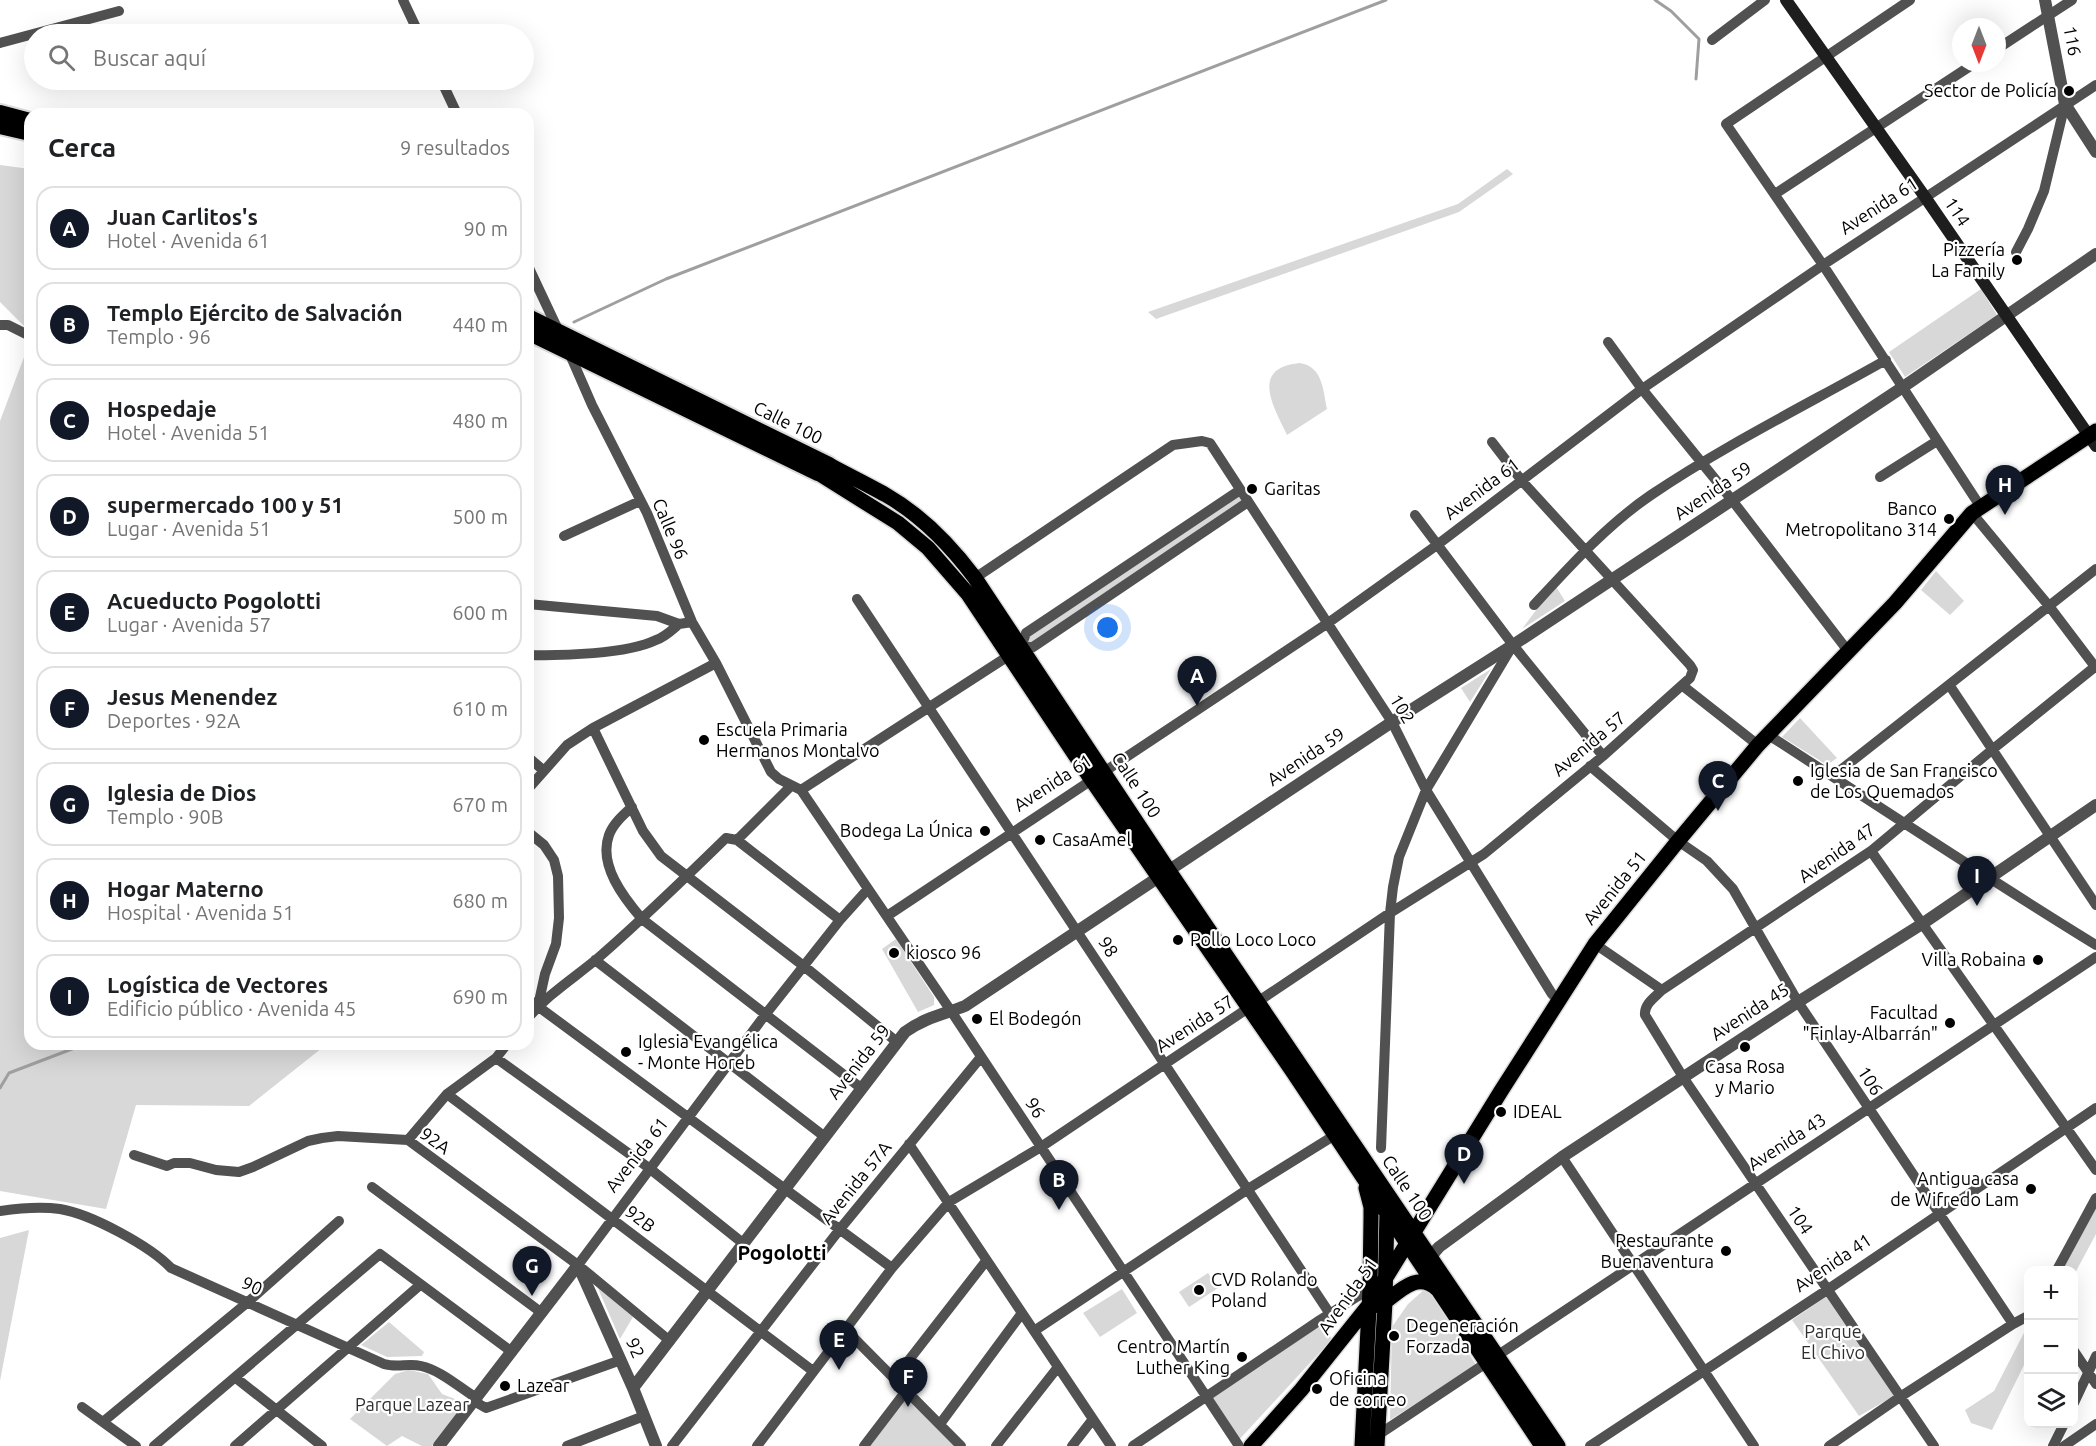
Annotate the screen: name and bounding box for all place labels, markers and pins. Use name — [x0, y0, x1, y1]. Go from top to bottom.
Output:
place label: Sector de Policía — [1924, 80, 2057, 100]
marker: Sector de Policía — [2062, 84, 2076, 98]
place label: Pizzería La Family — [1931, 239, 2005, 280]
marker: Pizzería La Family — [2010, 253, 2024, 267]
pin: H — [1986, 466, 2024, 515]
place label: Garitas — [1264, 478, 1321, 498]
marker: Garitas — [1245, 482, 1259, 496]
place label: Banco Metropolitano 314 — [1785, 498, 1937, 539]
marker: Banco Metropolitano 314 — [1942, 512, 1956, 526]
pin: A — [1178, 656, 1216, 706]
place label: Escuela Primaria Hermanos Montalvo — [716, 719, 880, 760]
marker: Escuela Primaria Hermanos Montalvo — [697, 733, 711, 747]
place label: Iglesia de San Francisco de Los Quemados — [1810, 760, 1998, 802]
pin: C — [1698, 762, 1738, 811]
marker: Iglesia de San Francisco de Los Quemados — [1791, 774, 1805, 788]
place label: Bodega La Única — [840, 819, 973, 840]
marker: Bodega La Única — [978, 824, 992, 838]
place label: CasaAmel — [1052, 829, 1132, 849]
marker: CasaAmel — [1033, 833, 1047, 847]
pin: I — [1958, 856, 1996, 906]
place label: Pollo Loco Loco — [1190, 929, 1316, 949]
marker: Pollo Loco Loco — [1171, 933, 1185, 947]
place label: kiosco 96 — [906, 942, 981, 962]
marker: kiosco 96 — [887, 946, 901, 960]
place label: Villa Robaina — [1921, 949, 2026, 969]
marker: Villa Robaina — [2031, 953, 2045, 967]
place label: Facultad "Finlay-Albarrán" — [1803, 1002, 1938, 1043]
place label: El Bodegón — [989, 1008, 1082, 1028]
marker: El Bodegón — [970, 1012, 984, 1026]
marker: Facultad "Finlay-Albarrán" — [1943, 1016, 1957, 1030]
place label: Iglesia Evangélica - Monte Horeb — [638, 1031, 778, 1072]
marker: Casa Rosa y Mario — [1738, 1040, 1752, 1054]
marker: Iglesia Evangélica - Monte Horeb — [619, 1045, 633, 1059]
place label: Casa Rosa y Mario — [1705, 1056, 1785, 1097]
place label: IDEAL — [1513, 1101, 1562, 1121]
marker: IDEAL — [1494, 1105, 1508, 1119]
pin: D — [1444, 1134, 1484, 1184]
pin: B — [1040, 1160, 1078, 1210]
place label: Antigua casa de Wifredo Lam — [1890, 1168, 2019, 1209]
marker: Antigua casa de Wifredo Lam — [2024, 1182, 2038, 1196]
place label: Restaurante Buenaventura — [1600, 1230, 1714, 1271]
marker: Restaurante Buenaventura — [1719, 1244, 1733, 1258]
pin: G — [512, 1246, 552, 1296]
place label: CVD Rolando Poland — [1211, 1269, 1318, 1310]
marker: CVD Rolando Poland — [1192, 1283, 1206, 1297]
place label: Degeneración Forzada — [1406, 1315, 1519, 1356]
pin: E — [820, 1320, 858, 1370]
marker: Degeneración Forzada — [1387, 1329, 1401, 1343]
place label: Centro Martín Luther King — [1117, 1336, 1230, 1377]
marker: Centro Martín Luther King — [1235, 1350, 1249, 1364]
pin: F — [888, 1358, 928, 1407]
place label: Oficina de correo — [1329, 1368, 1407, 1409]
place label: Lazear — [517, 1375, 570, 1395]
marker: Lazear — [498, 1379, 512, 1393]
marker: Oficina de correo — [1310, 1382, 1324, 1396]

